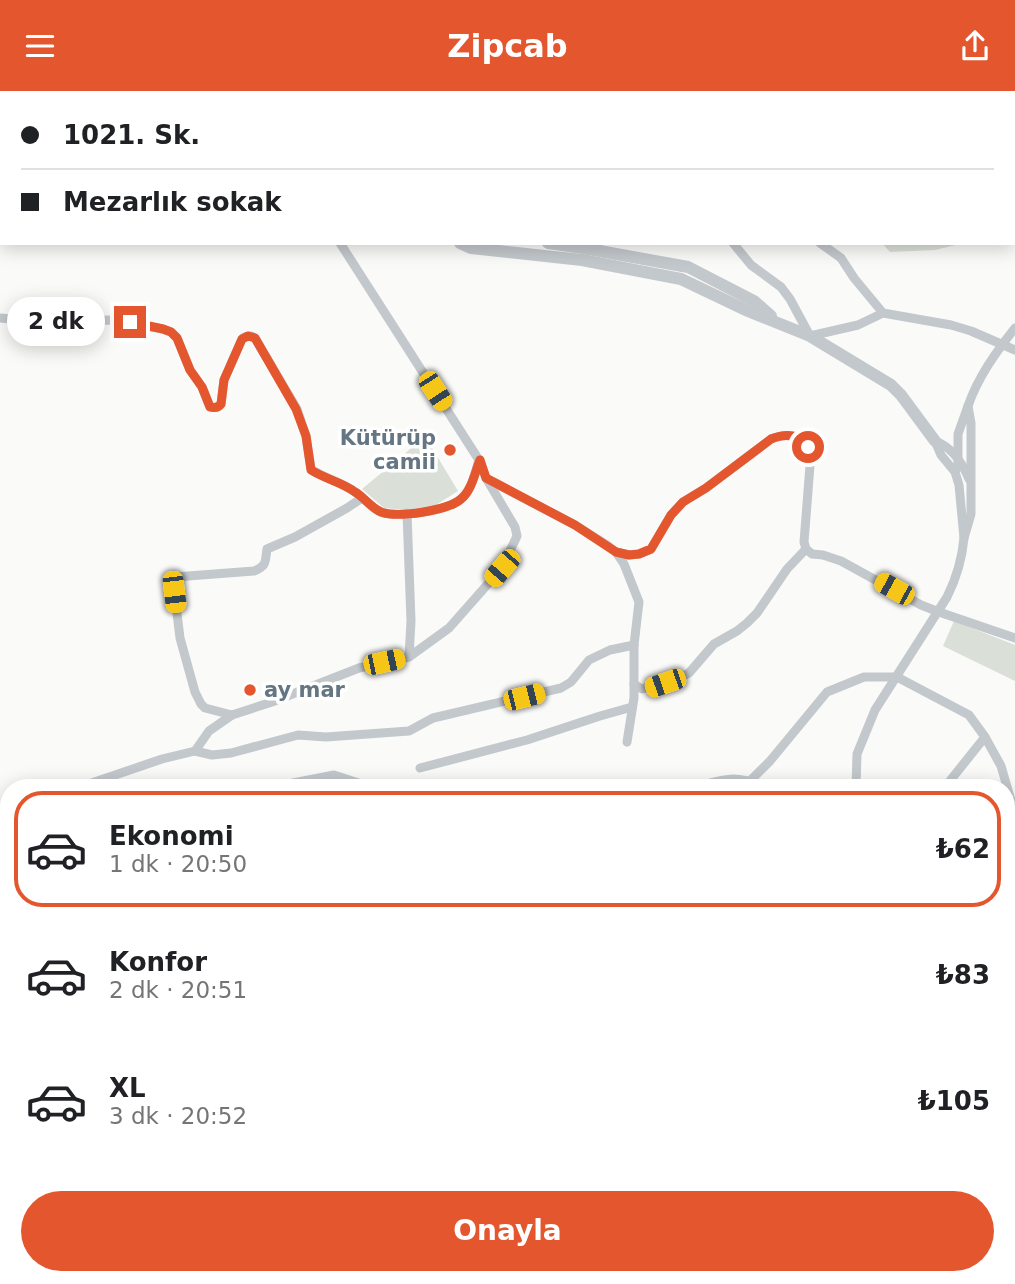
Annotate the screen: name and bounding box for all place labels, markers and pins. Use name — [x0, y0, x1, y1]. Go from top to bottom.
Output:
place label: Kütürüp camii — [340, 426, 436, 474]
marker: Kütürüp camii — [442, 442, 458, 458]
place label: ay mar — [264, 678, 346, 702]
marker: ay mar — [242, 682, 258, 698]

